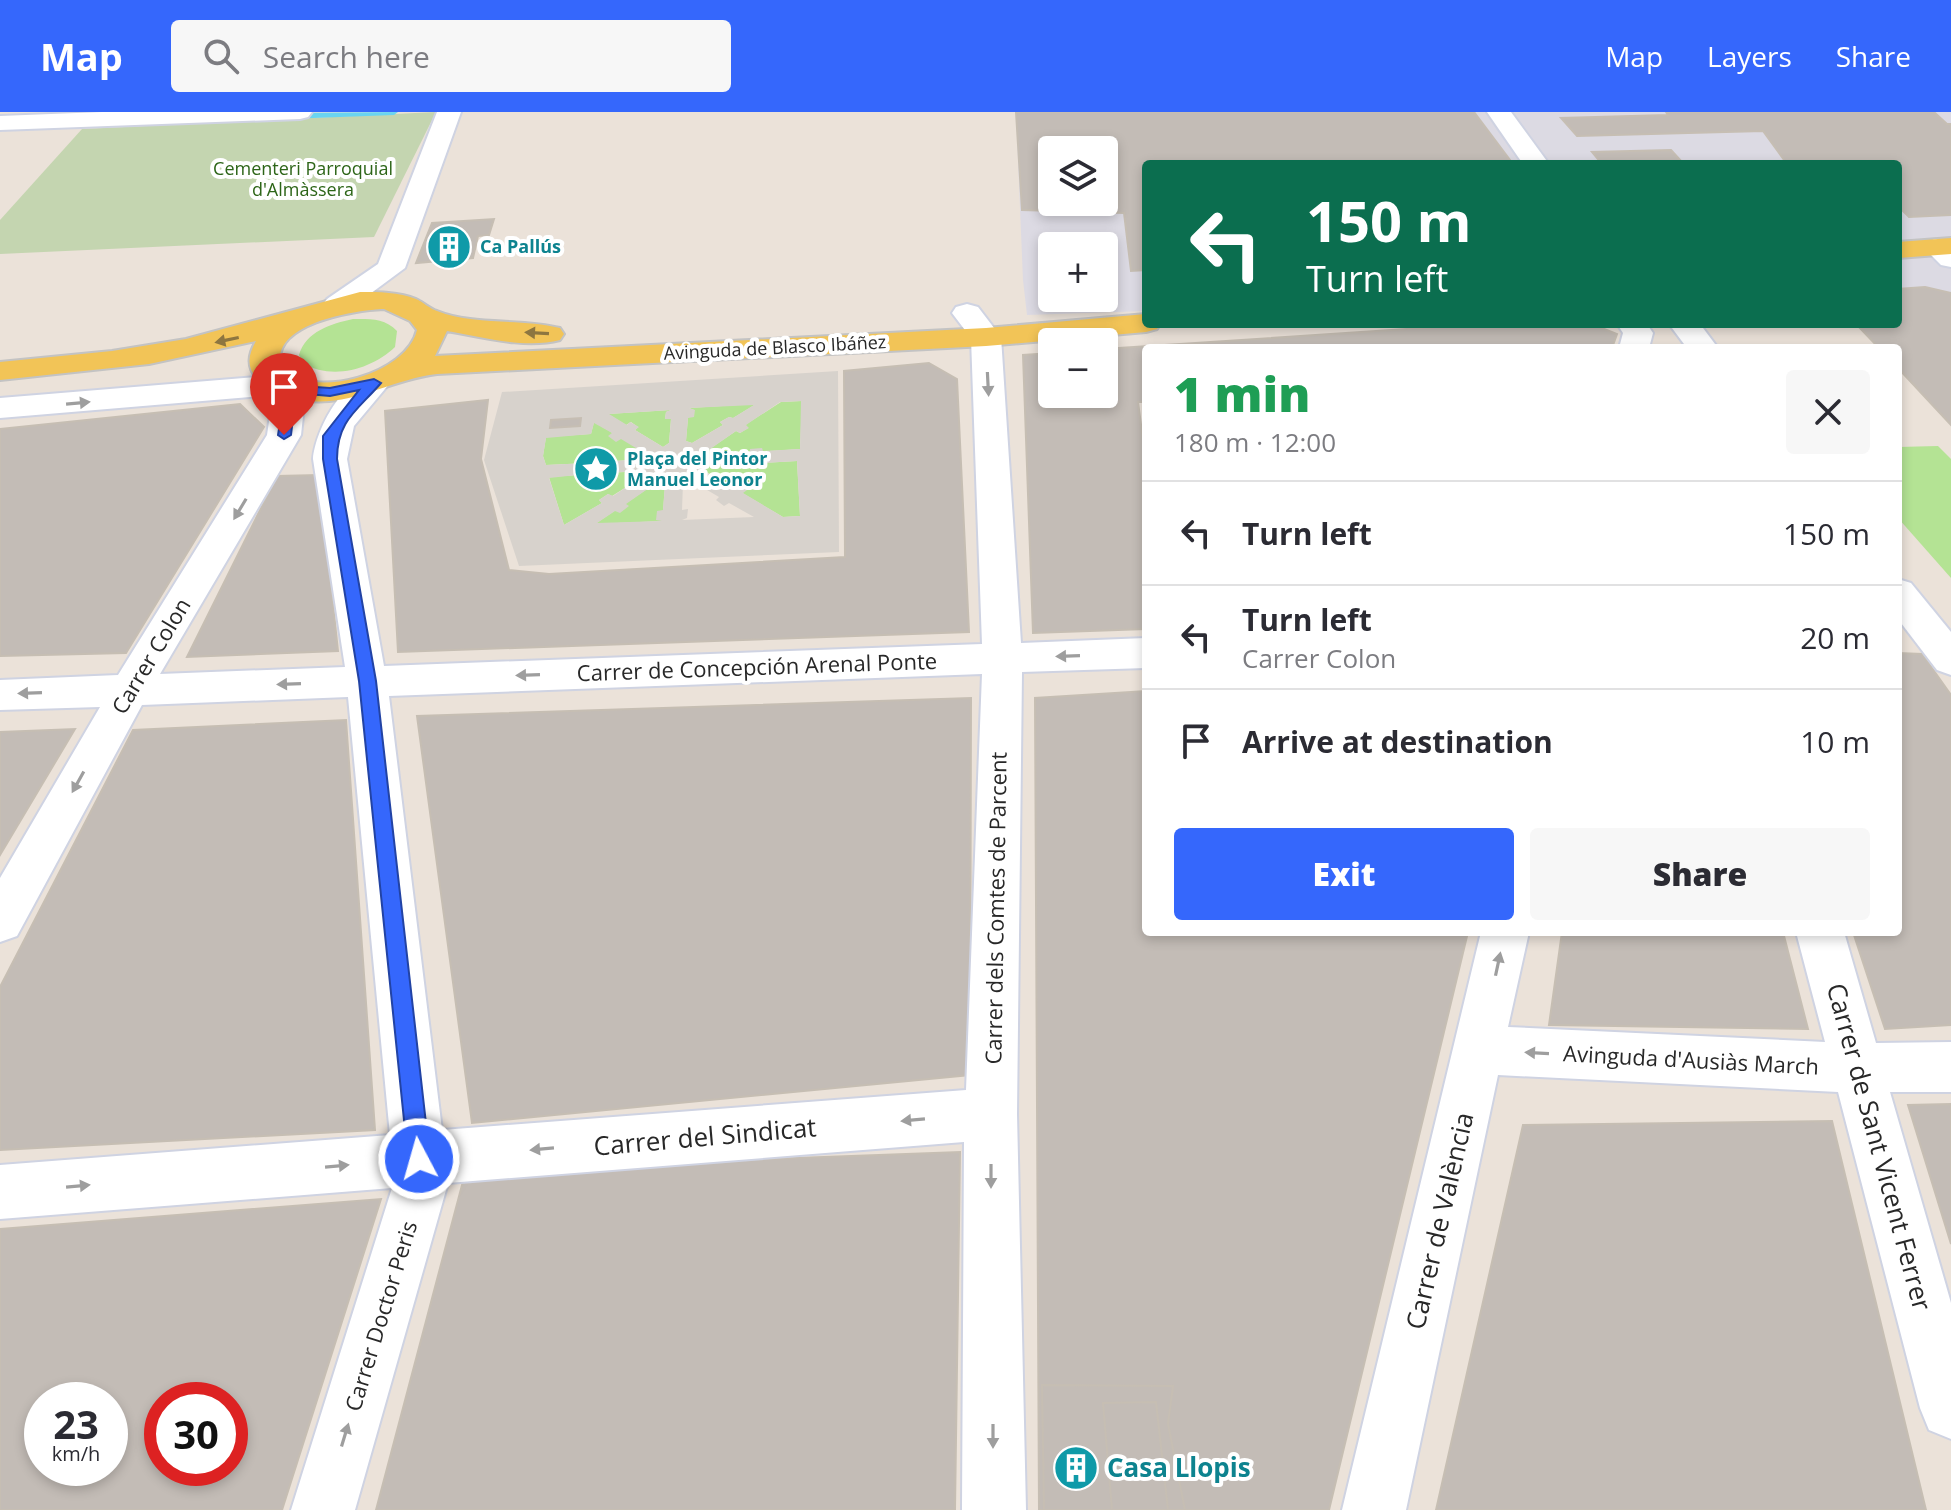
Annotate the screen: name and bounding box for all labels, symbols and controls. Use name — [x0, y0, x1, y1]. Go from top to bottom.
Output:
search box — [171, 20, 731, 92]
text: Map — [40, 30, 123, 82]
icon: search — [199, 34, 243, 78]
text: Search here — [263, 36, 430, 77]
text: Map — [1605, 37, 1663, 75]
text: Layers — [1707, 37, 1792, 75]
text: Share — [1836, 37, 1911, 75]
map controls — [1038, 136, 1118, 408]
button: layers — [1038, 136, 1118, 216]
park label: Cementeri Parroquial d'Almàssera — [213, 156, 393, 201]
text: 150 m — [1306, 182, 1472, 258]
icon: left — [1174, 192, 1278, 296]
building icon: Ca Pallús — [425, 223, 473, 271]
button: + — [1038, 232, 1118, 312]
place label: Ca Pallús — [480, 234, 561, 258]
text: Turn left — [1306, 254, 1448, 303]
one-way arrow — [524, 327, 549, 340]
button: − — [1038, 328, 1118, 408]
street label: Avinguda de Blasco Ibáñez — [663, 329, 887, 365]
one-way arrow — [214, 334, 239, 347]
pin — [250, 353, 318, 435]
text: 1 min — [1174, 361, 1310, 426]
icon: arrive — [262, 365, 306, 409]
button: close — [1786, 370, 1870, 454]
one-way arrow — [982, 372, 995, 397]
one-way arrow — [66, 396, 91, 409]
text: 180 m · 12:00 — [1174, 424, 1336, 460]
place icon: Plaça del Pintor Manuel Leonor — [572, 445, 620, 493]
place label: Plaça del Pintor Manuel Leonor — [627, 446, 767, 491]
one-way arrow — [233, 498, 247, 520]
icon: left — [1174, 511, 1218, 555]
text: Turn left — [1242, 513, 1372, 554]
text: 150 m — [1783, 513, 1870, 554]
street label: Carrer Colon — [104, 592, 197, 719]
text: Turn left — [1242, 599, 1372, 640]
icon: left — [1174, 615, 1218, 659]
text: 20 m — [1800, 617, 1870, 658]
text: Carrer Colon — [1242, 640, 1396, 676]
street label: Carrer de Concepción Arenal Ponte — [576, 645, 938, 687]
one-way arrow — [1055, 649, 1080, 662]
one-way arrow — [515, 669, 540, 682]
one-way arrow — [276, 677, 301, 690]
one-way arrow — [16, 687, 42, 700]
icon: arrive — [1174, 719, 1218, 763]
text: Arrive at destination — [1242, 721, 1553, 762]
text: 10 m — [1800, 721, 1870, 762]
street label: Carrer dels Comtes de Parcent — [977, 751, 1013, 1065]
one-way arrow — [71, 771, 85, 793]
button: Exit — [1174, 828, 1514, 920]
button: Share — [1530, 828, 1870, 920]
one-way arrow — [1492, 951, 1505, 976]
street label: Carrer de Sant Vicent Ferrer — [1819, 979, 1941, 1315]
street label: Avinguda d'Ausiàs March — [1562, 1037, 1820, 1081]
one-way arrow — [1524, 1046, 1549, 1059]
street label: Carrer del Sindicat — [592, 1108, 818, 1164]
street label: Carrer de València — [1397, 1109, 1482, 1333]
one-way arrow — [900, 1114, 925, 1127]
position arrow — [377, 1117, 461, 1201]
one-way arrow — [529, 1143, 554, 1156]
one-way arrow — [325, 1159, 350, 1172]
one-way arrow — [985, 1164, 997, 1189]
one-way arrow — [66, 1179, 91, 1192]
street label: Carrer Doctor Peris — [337, 1217, 423, 1414]
speed limit sign: 30 — [144, 1382, 248, 1486]
text: 23 — [53, 1396, 99, 1451]
one-way arrow — [339, 1423, 352, 1447]
one-way arrow — [987, 1424, 999, 1449]
text: km/h — [52, 1440, 100, 1467]
building icon: Casa Llopis — [1052, 1444, 1100, 1492]
place label: Casa Llopis — [1107, 1449, 1251, 1485]

